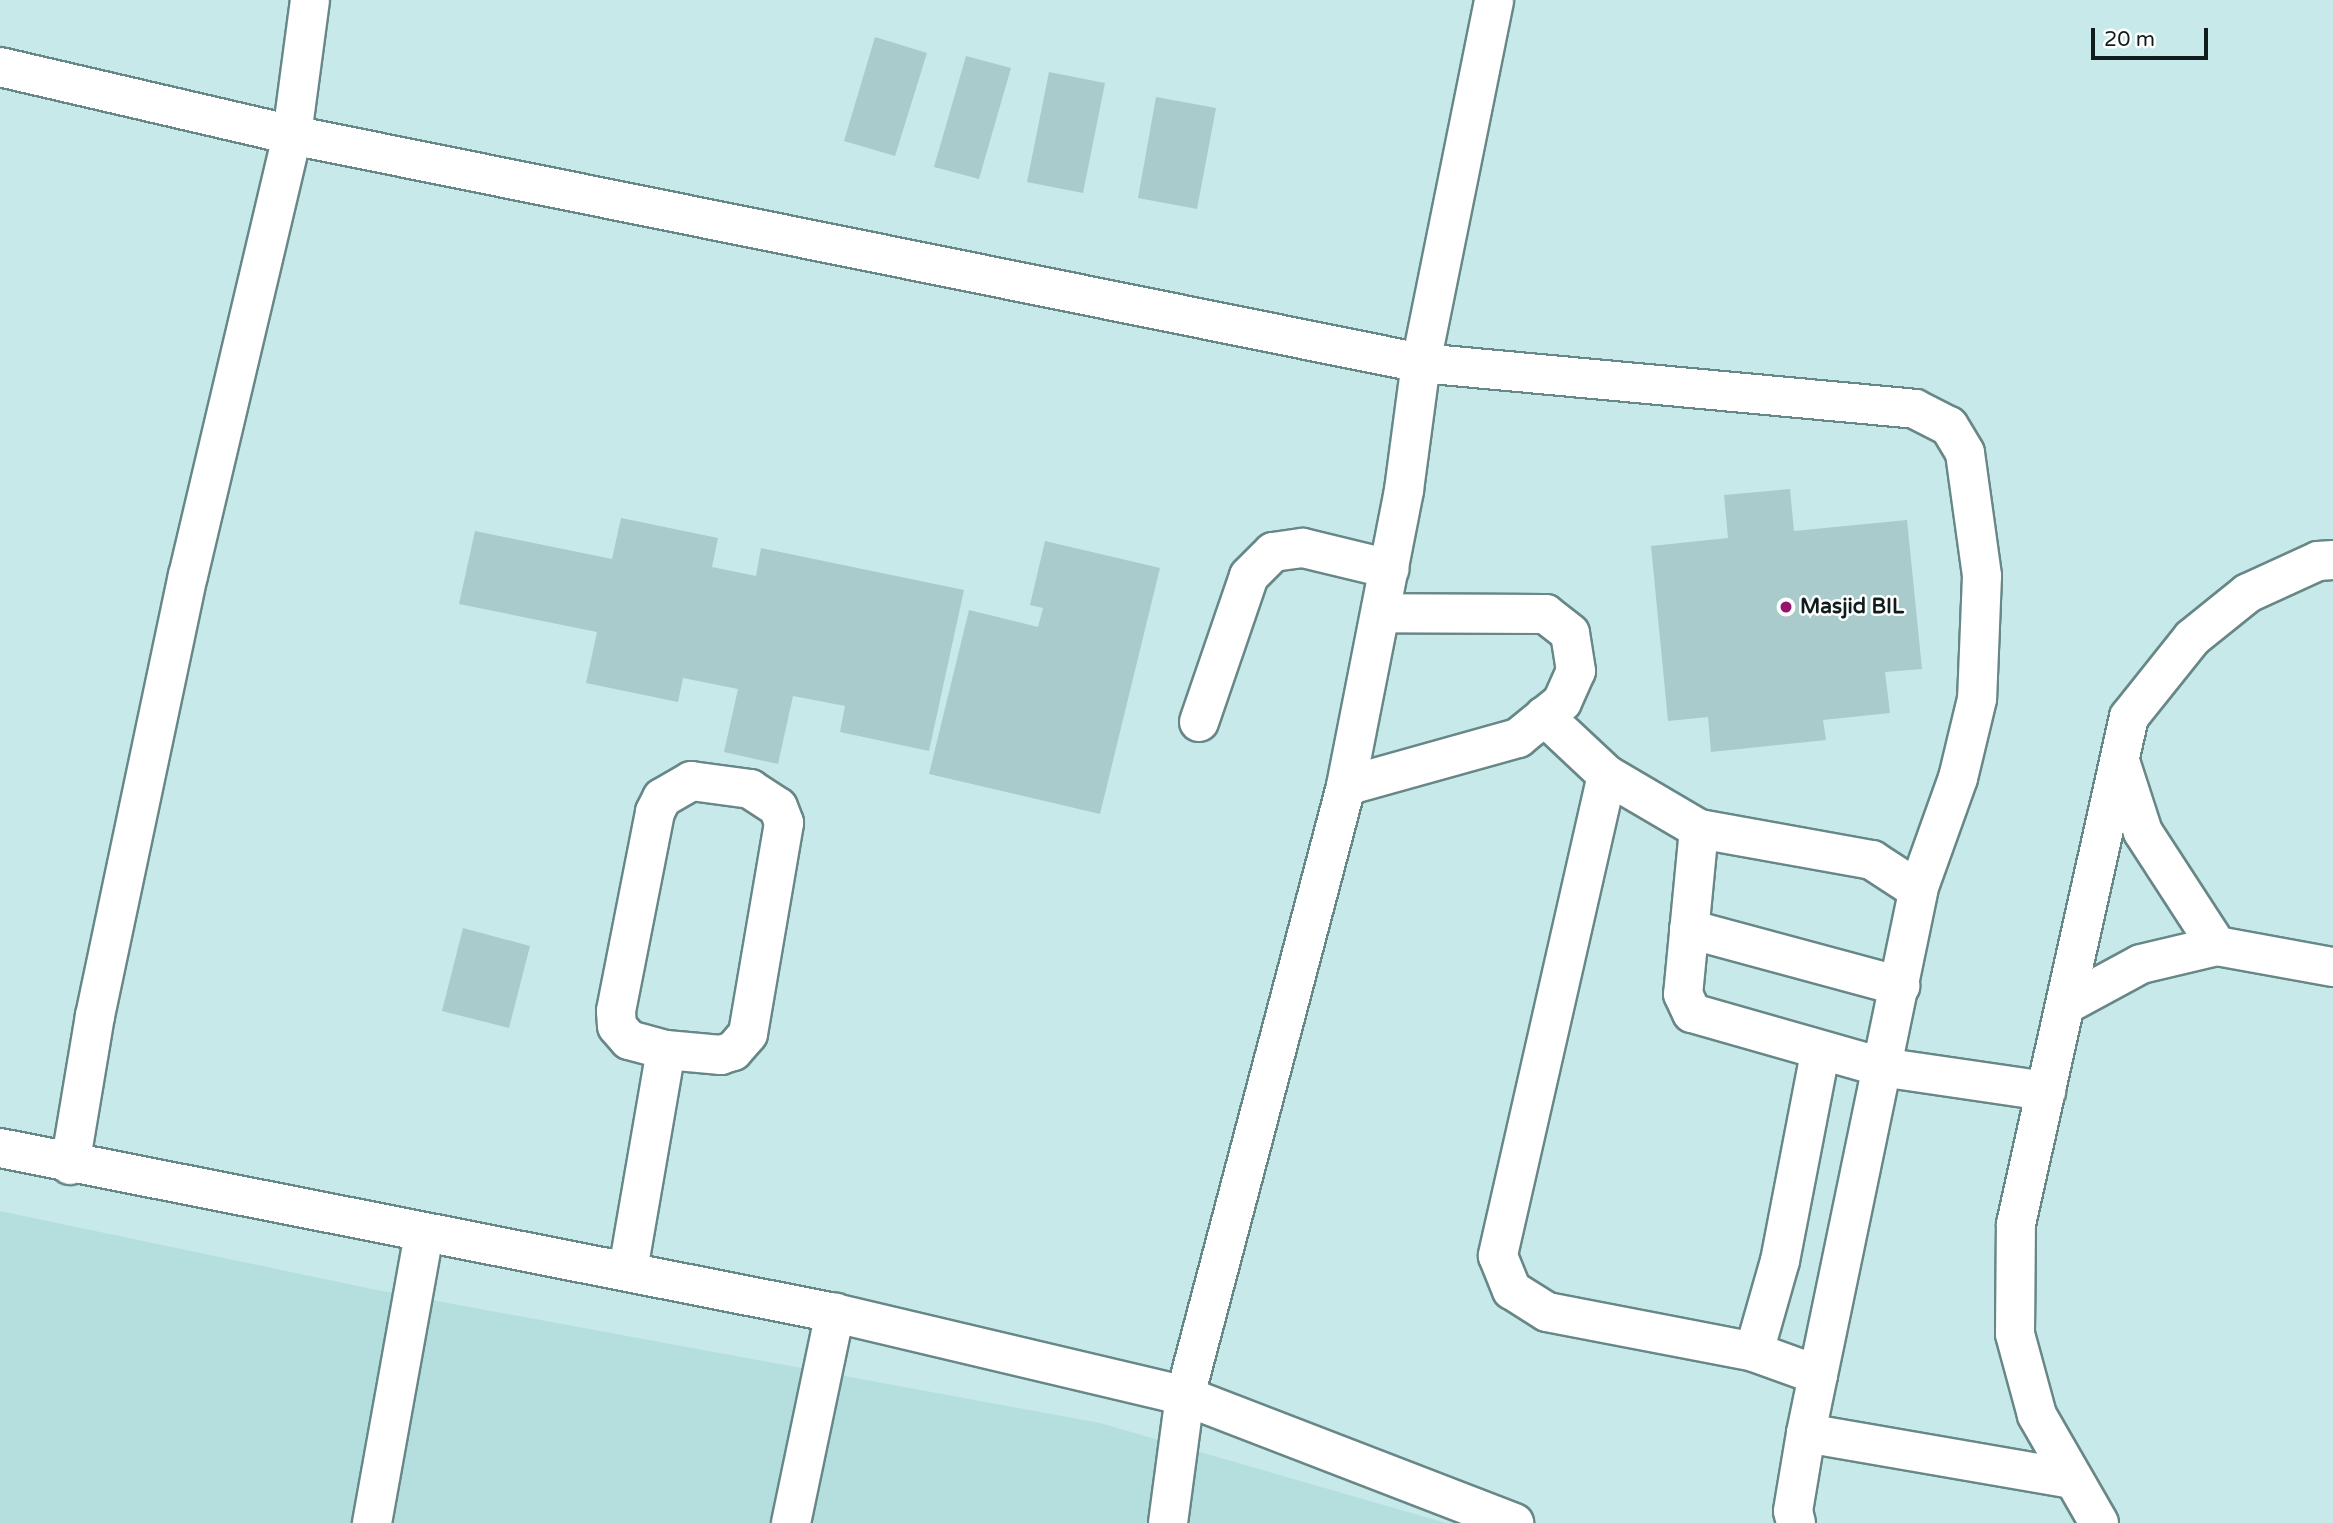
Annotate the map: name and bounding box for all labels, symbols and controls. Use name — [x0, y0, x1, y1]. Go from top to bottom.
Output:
scale bar — [2095, 14, 2212, 58]
text: 20 m — [2104, 27, 2155, 52]
place label: Masjid BIL — [1800, 594, 1904, 620]
marker: Masjid BIL — [1778, 599, 1794, 615]

